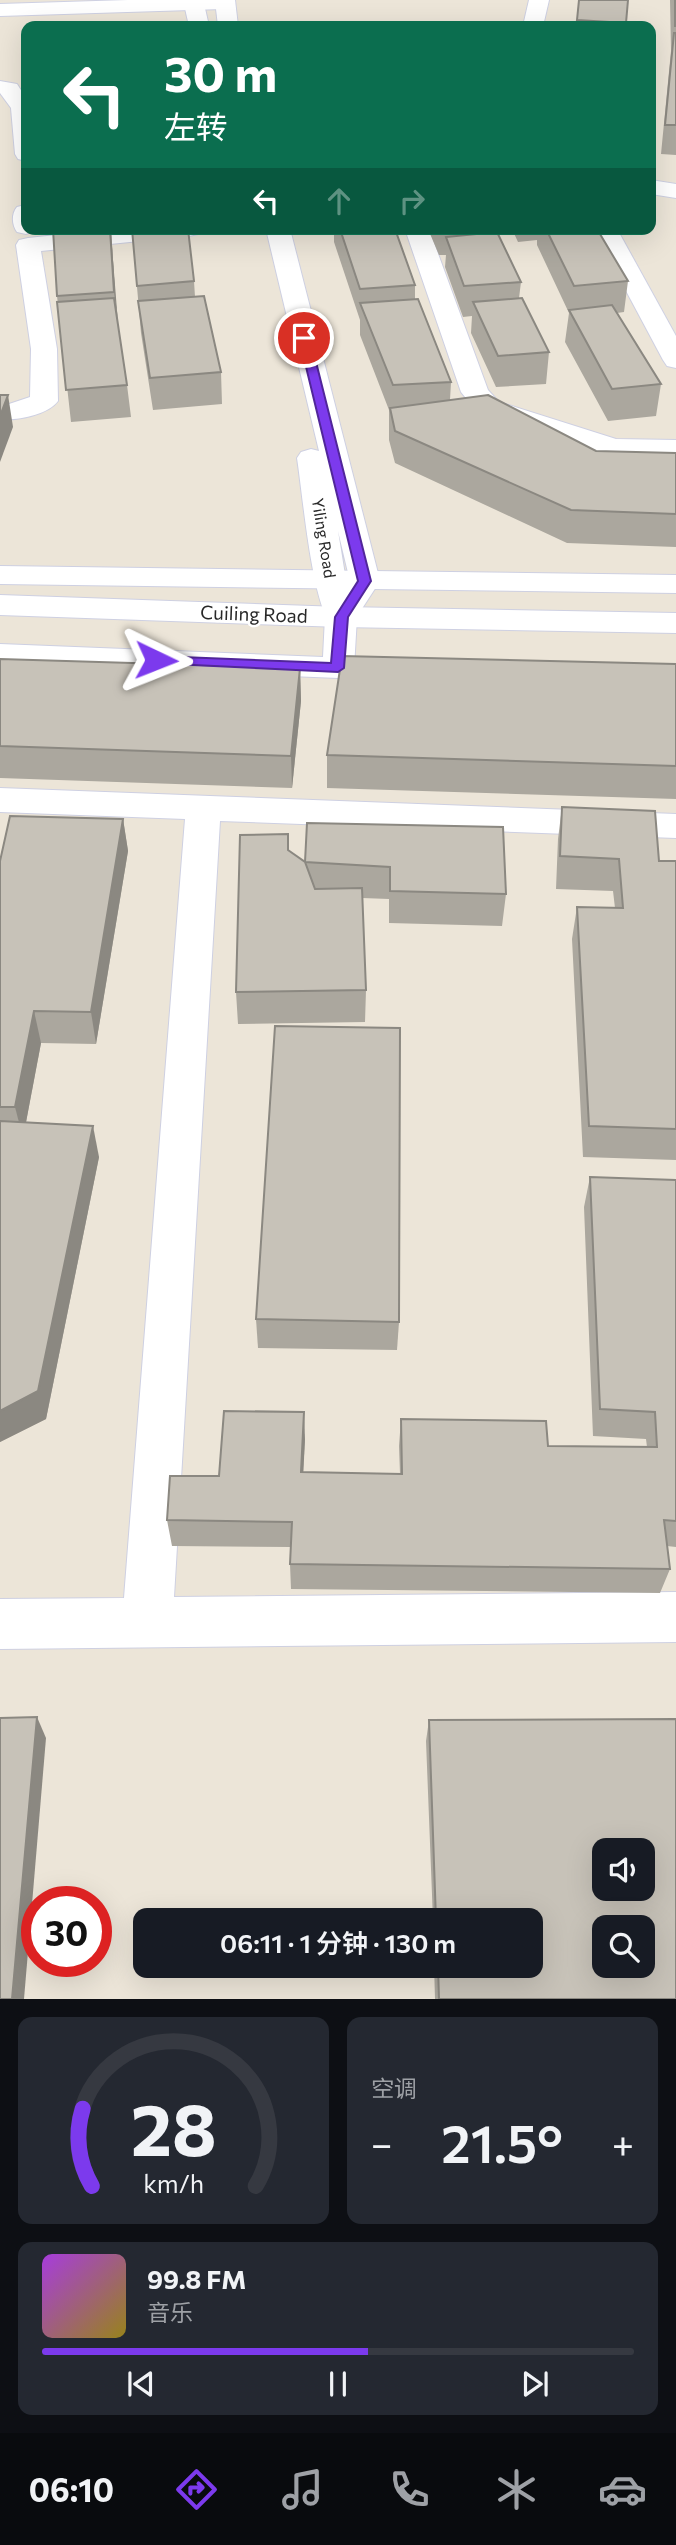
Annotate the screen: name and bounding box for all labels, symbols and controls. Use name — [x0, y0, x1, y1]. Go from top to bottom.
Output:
text: 30 m — [164, 42, 277, 102]
icon: left — [49, 49, 140, 140]
text: 左转 — [164, 106, 228, 146]
icon: left — [247, 182, 285, 220]
icon: ahead — [320, 182, 358, 220]
icon: right — [393, 182, 431, 220]
pin — [274, 308, 334, 368]
icon: arrive — [285, 319, 323, 357]
street label: Yiling Road — [309, 496, 340, 579]
street label: Cuiling Road — [200, 600, 308, 627]
position arrow — [119, 623, 193, 697]
map controls — [592, 1838, 655, 1978]
button: sound — [592, 1838, 655, 1901]
speed limit sign: 30 — [21, 1886, 112, 1977]
button: search — [592, 1915, 655, 1978]
text: 06:11 · 1 分钟 · 130 m — [220, 1927, 456, 1958]
text: 空调 — [371, 2074, 417, 2102]
text: 28 — [131, 2083, 217, 2172]
text: 21.5° — [441, 2110, 563, 2174]
text: − — [371, 2119, 393, 2166]
text: + — [612, 2119, 634, 2166]
text: km/h — [143, 2168, 204, 2198]
text: 99.8 FM — [147, 2263, 246, 2294]
text: 音乐 — [147, 2298, 193, 2326]
icon: previous — [122, 2365, 160, 2403]
icon: pause — [319, 2365, 357, 2403]
icon: next — [516, 2365, 554, 2403]
icon: directions — [172, 2465, 221, 2514]
icon: music — [278, 2465, 327, 2514]
icon: phone — [385, 2465, 434, 2514]
icon: climate — [492, 2465, 541, 2514]
icon: car — [598, 2465, 647, 2514]
text: 06:10 — [29, 2469, 114, 2509]

